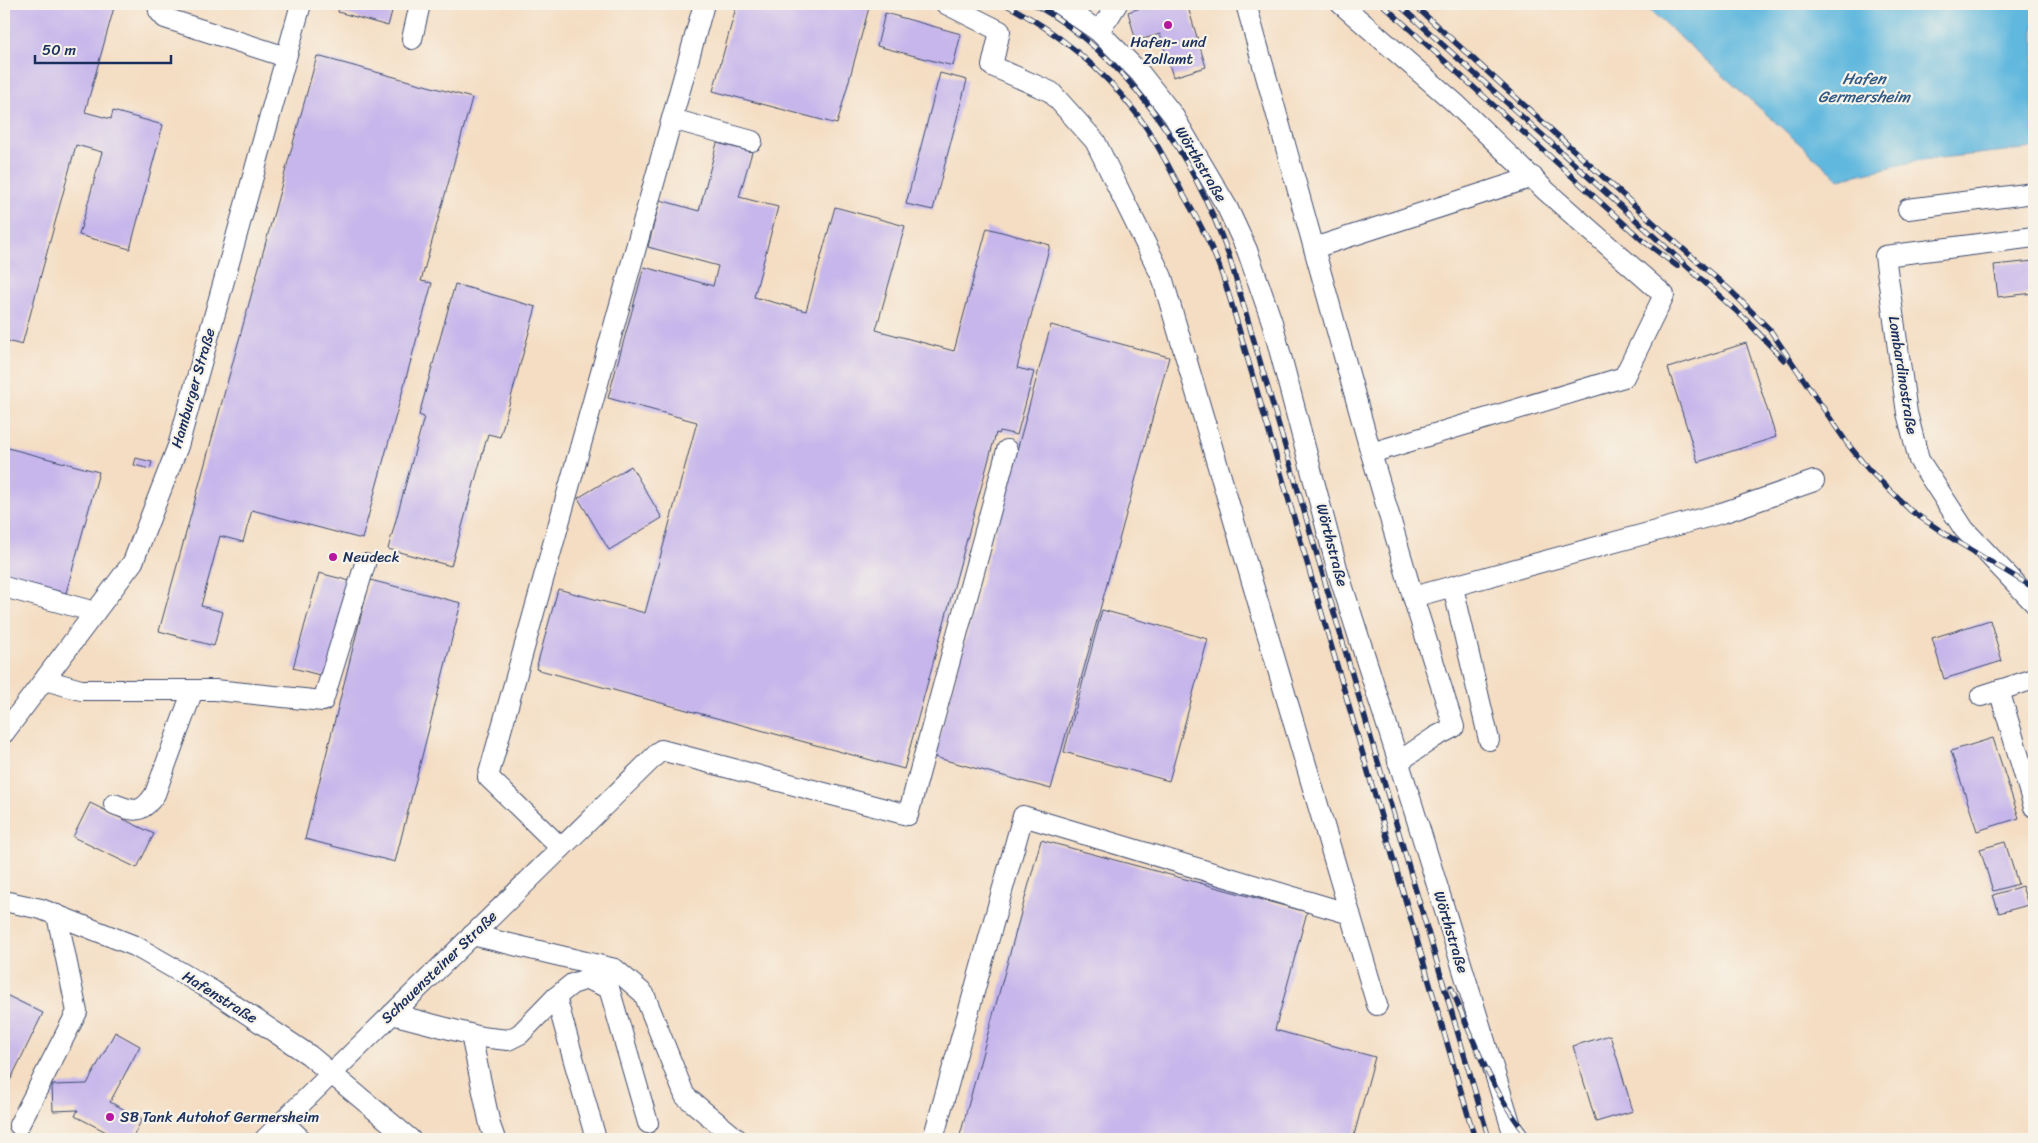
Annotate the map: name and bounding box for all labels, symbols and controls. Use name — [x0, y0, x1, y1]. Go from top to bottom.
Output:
marker: Hafen- und Zollamt — [1162, 19, 1174, 31]
place label: Hafen- und Zollamt — [1130, 29, 1207, 72]
scale bar — [35, 32, 171, 64]
text: 50 m — [42, 37, 77, 63]
water label: Hafen Germersheim — [1818, 64, 1912, 111]
street label: Wörthstraße — [1168, 121, 1234, 207]
street label: Lombardinostraße — [1881, 314, 1925, 436]
street label: Hamburger Straße — [163, 325, 223, 451]
street label: Wörthstraße — [1308, 501, 1356, 590]
place label: Neudeck — [343, 544, 400, 570]
marker: Neudeck — [327, 551, 339, 563]
street label: Wörthstraße — [1426, 888, 1476, 977]
street label: Schauensteiner Straße — [375, 904, 504, 1030]
street label: Hafenstraße — [177, 963, 263, 1031]
place label: SB Tank Autohof Germersheim — [120, 1104, 319, 1130]
marker: SB Tank Autohof Germersheim — [104, 1111, 116, 1123]

